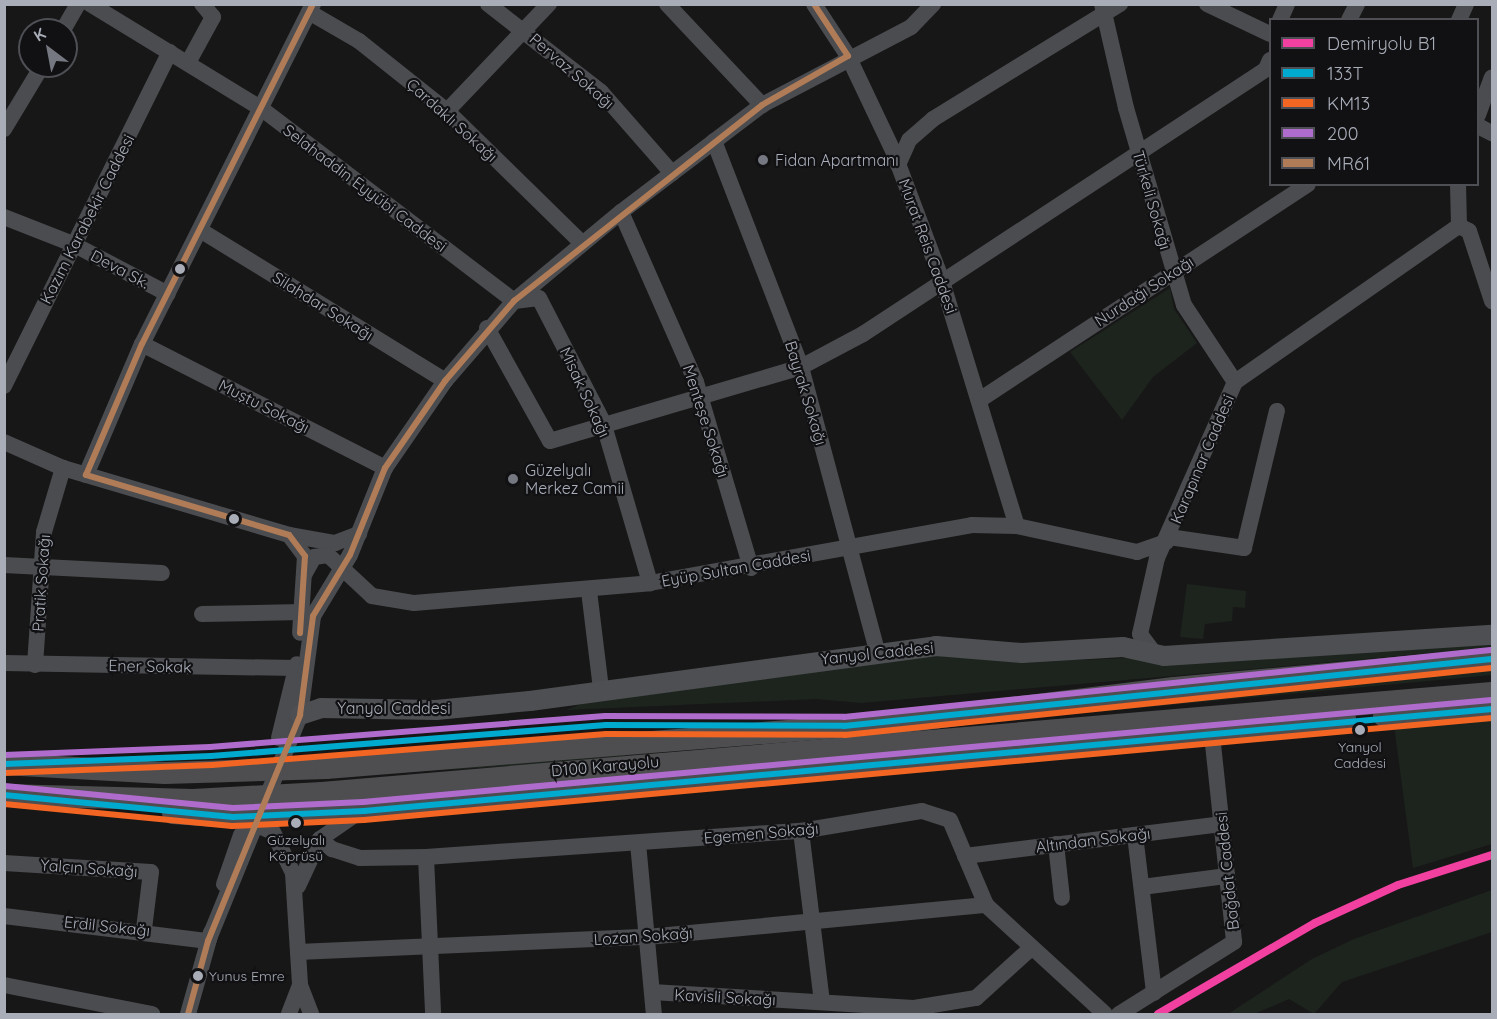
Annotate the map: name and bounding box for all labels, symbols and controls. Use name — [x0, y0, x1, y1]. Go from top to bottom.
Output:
north arrow — [18, 18, 78, 78]
legend — [1269, 18, 1479, 186]
text: K — [30, 23, 49, 46]
street label: Pervaz Sokağı — [526, 29, 618, 113]
text: Demiryolu B1 — [1327, 32, 1436, 55]
text: 133T — [1327, 62, 1363, 85]
street label: Çardaklı Sokağı — [403, 74, 501, 166]
text: KM13 — [1327, 92, 1370, 115]
street label: Selahaddin Eyyübi Caddesi — [279, 120, 451, 256]
text: 200 — [1327, 122, 1358, 145]
street label: Kazım Karabekir Caddesi — [36, 131, 138, 307]
street label: Türkeli Sokağı — [1129, 148, 1175, 252]
place label: Fidan Apartmanı — [775, 150, 899, 170]
text: MR61 — [1327, 152, 1370, 175]
marker: Fidan Apartmanı — [756, 153, 770, 167]
street label: Murat Reis Caddesi — [895, 176, 961, 316]
street label: Deva Sk. — [87, 246, 153, 292]
street label: Nurdağı Sokağı — [1091, 252, 1197, 330]
unlabelled marker — [174, 263, 186, 275]
street label: Silahdar Sokağı — [269, 267, 377, 345]
street label: Bayrak Sokağı — [781, 339, 831, 447]
street label: Misak Sokağı — [556, 344, 614, 440]
street label: Menteşe Sokağı — [679, 362, 733, 480]
street label: Muştu Sokağı — [216, 375, 312, 437]
street label: Karapınar Caddesi — [1166, 392, 1238, 526]
place label: Güzelyalı Merkez Camii — [525, 460, 624, 498]
marker: Güzelyalı Merkez Camii — [506, 472, 520, 486]
unlabelled marker — [228, 513, 240, 525]
street label: Pratik Sokağı — [28, 534, 54, 632]
street label: Eyüp Sultan Caddesi — [660, 545, 812, 591]
street label: Yanyol Caddesi — [820, 638, 934, 668]
street label: Ener Sokak — [108, 656, 192, 676]
street label: Yanyol Caddesi — [337, 698, 451, 718]
marker: Yanyol Caddesi — [1354, 724, 1366, 736]
place label: Yanyol Caddesi — [1334, 739, 1386, 772]
street label: D100 Karayolu — [550, 752, 660, 780]
street label: Bağdat Caddesi — [1211, 811, 1243, 931]
marker: Güzelyalı Köprüsü — [290, 817, 302, 829]
street label: Egemen Sokağı — [703, 818, 819, 848]
street label: Altından Sokağı — [1035, 823, 1151, 857]
place label: Güzelyalı Köprüsü — [267, 832, 325, 864]
street label: Yalçın Sokağı — [40, 855, 138, 881]
street label: Erdil Sokağı — [63, 912, 151, 940]
street label: Lozan Sokağı — [593, 923, 693, 949]
place label: Yunus Emre — [209, 968, 285, 984]
marker: Yunus Emre — [192, 970, 204, 982]
street label: Kavisli Sokağı — [674, 985, 776, 1009]

